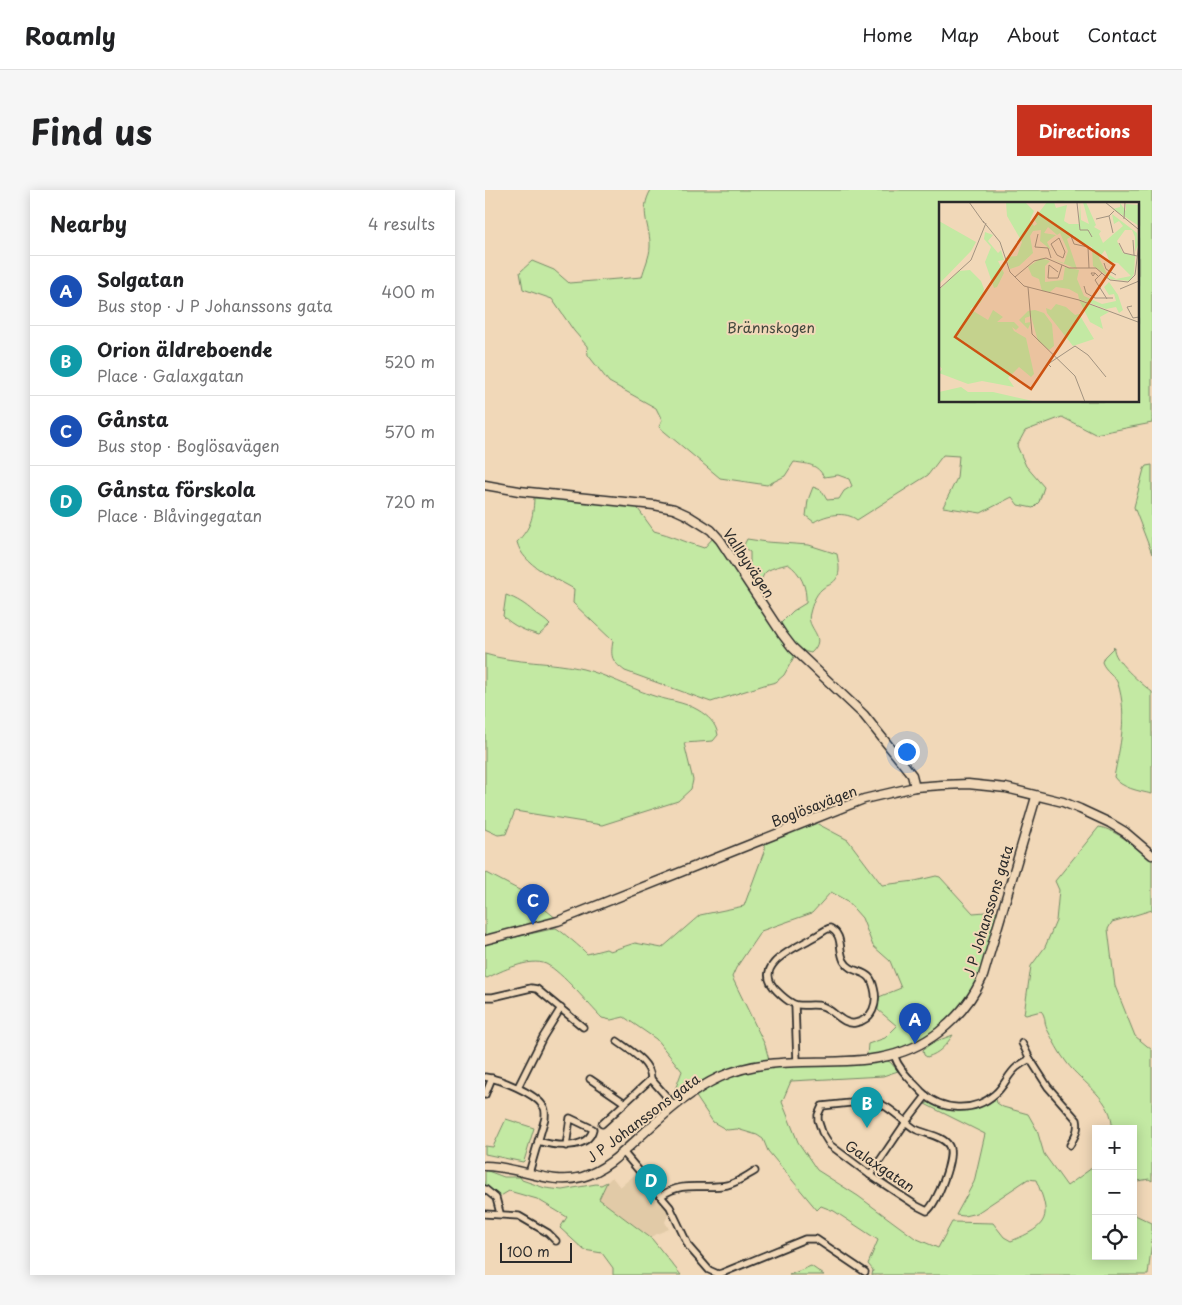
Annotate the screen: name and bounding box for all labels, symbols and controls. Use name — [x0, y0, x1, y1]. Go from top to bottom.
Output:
text: Roamly — [25, 17, 116, 53]
text: Home — [862, 21, 912, 48]
text: Map — [940, 21, 979, 48]
text: About — [1007, 21, 1059, 48]
text: Contact — [1087, 21, 1157, 48]
text: Find us — [30, 104, 152, 157]
button: Directions — [1017, 105, 1152, 156]
inset map — [939, 202, 1139, 402]
text: Nearby — [50, 207, 127, 239]
text: 4 results — [368, 211, 435, 235]
text: Solgatan — [97, 265, 184, 293]
text: A — [60, 279, 72, 303]
text: 400 m — [382, 279, 435, 303]
text: Bus stop · J P Johanssons gata — [97, 293, 332, 317]
park label: Brännskogen — [727, 317, 815, 338]
text: Orion äldreboende — [97, 335, 272, 363]
text: B — [61, 349, 71, 373]
text: 520 m — [384, 349, 435, 373]
text: Place · Galaxgatan — [97, 363, 244, 387]
text: Gånsta — [97, 405, 169, 433]
text: C — [60, 419, 72, 443]
text: 570 m — [384, 419, 435, 443]
text: Bus stop · Boglösavägen — [97, 433, 280, 457]
text: Gånsta förskola — [97, 475, 256, 503]
text: D — [60, 489, 72, 513]
text: 720 m — [385, 489, 435, 513]
text: Place · Blåvingegatan — [97, 503, 262, 527]
street label: Vallbyvägen — [718, 524, 780, 602]
your location — [894, 739, 920, 765]
street label: Boglösavägen — [768, 780, 860, 832]
street label: J P Johanssons gata — [958, 842, 1018, 979]
pin: C — [517, 884, 549, 925]
pin: A — [899, 1003, 931, 1044]
street label: J P Johanssons gata — [582, 1068, 704, 1168]
pin: B — [851, 1087, 883, 1128]
map controls — [1092, 1125, 1137, 1260]
button: + — [1092, 1125, 1137, 1170]
street label: Galaxgatan — [841, 1135, 919, 1197]
pin: D — [635, 1164, 667, 1205]
button: − — [1092, 1170, 1137, 1215]
button: locate — [1092, 1215, 1137, 1260]
scale bar — [500, 1240, 573, 1263]
text: 100 m — [507, 1241, 550, 1262]

